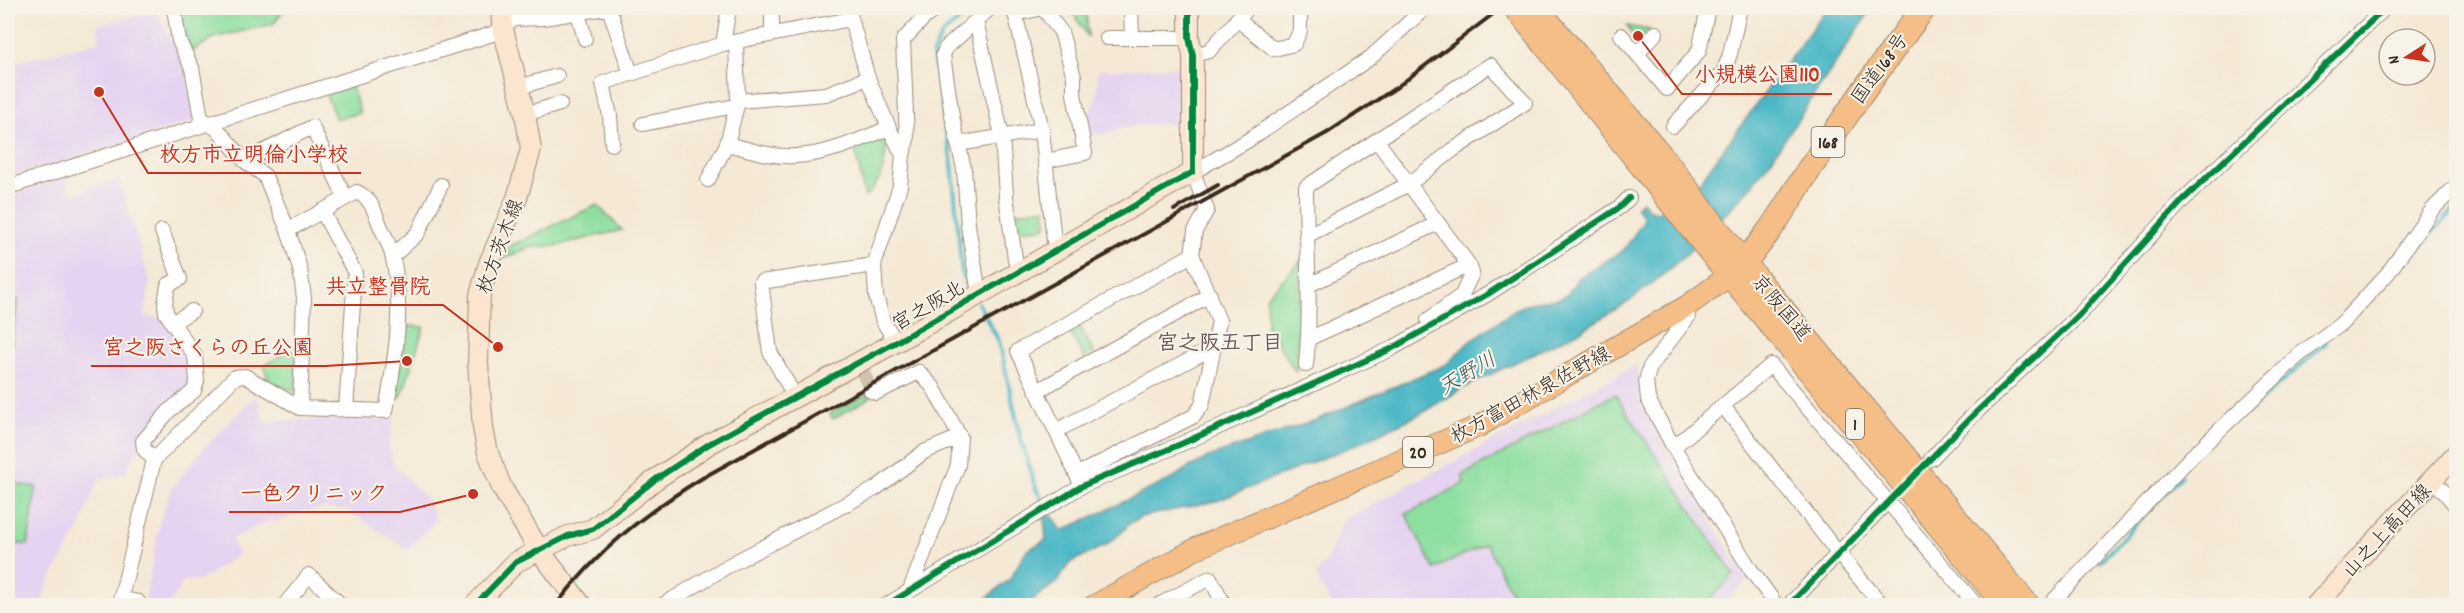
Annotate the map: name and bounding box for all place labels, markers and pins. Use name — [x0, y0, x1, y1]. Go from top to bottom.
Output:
callout: 小規模公園110 — [1682, 55, 1832, 94]
callout: 枚方市立明倫小学校 — [148, 134, 361, 173]
callout: 共立整骨院 — [314, 266, 443, 305]
callout: 宮之阪さくらの丘公園 — [91, 327, 325, 366]
callout: 一色クリニック — [229, 473, 400, 512]

